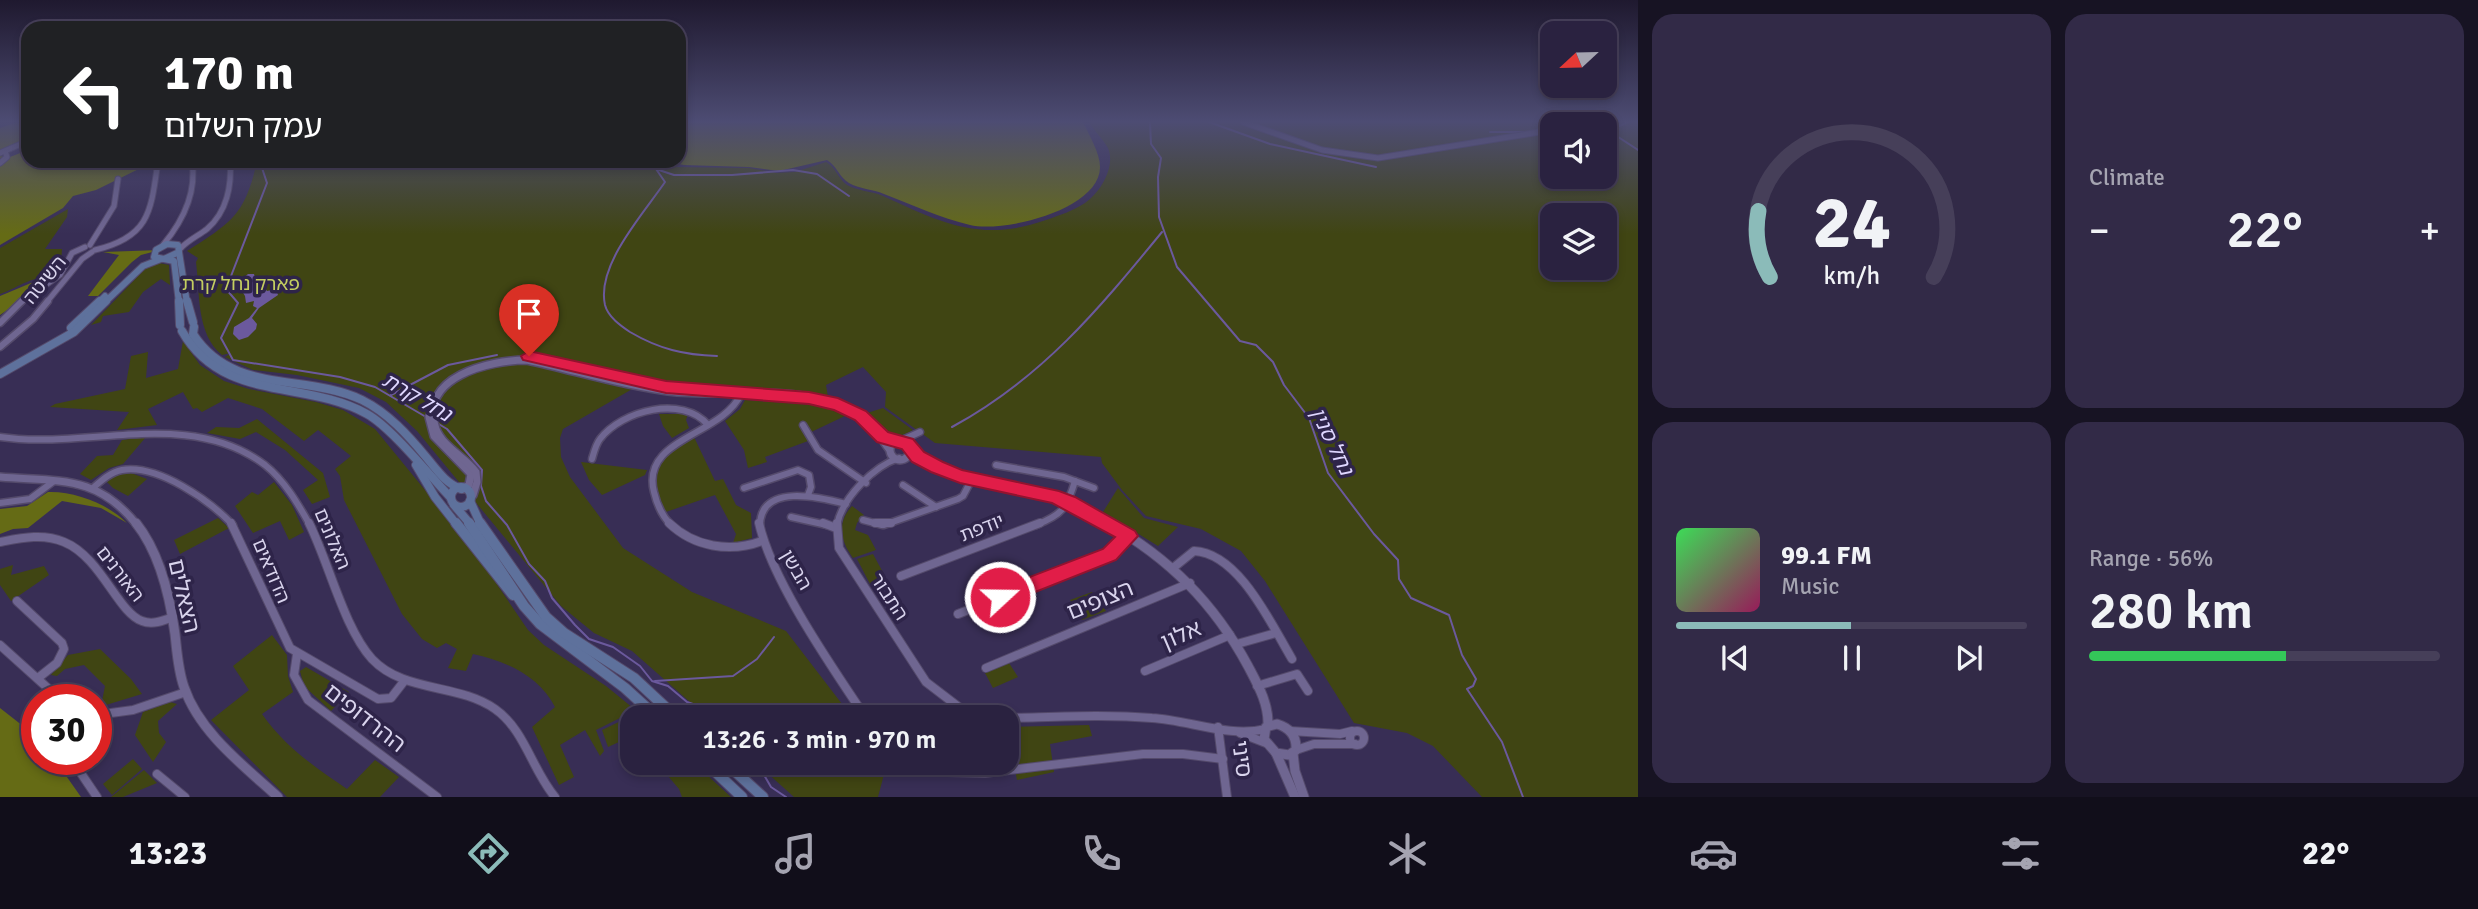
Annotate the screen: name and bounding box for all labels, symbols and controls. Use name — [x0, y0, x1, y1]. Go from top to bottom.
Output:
north arrow — [1540, 21, 1617, 98]
map controls — [1540, 21, 1617, 280]
text: 170 m — [164, 43, 294, 103]
icon: left — [49, 49, 140, 140]
text: עמק השלום — [164, 107, 323, 146]
button: sound — [1540, 112, 1617, 189]
text: Climate — [2089, 163, 2165, 192]
text: 24 — [1812, 179, 1891, 268]
text: 22° — [2226, 198, 2303, 262]
button: layers — [1540, 203, 1617, 280]
text: − — [2089, 207, 2110, 254]
text: + — [2419, 207, 2440, 254]
street label: השיטה — [18, 251, 72, 309]
text: km/h — [1823, 260, 1880, 291]
park label: פארק נחל קרת — [182, 272, 300, 296]
pin — [499, 284, 559, 356]
icon: arrive — [510, 295, 548, 333]
water label: נחל קרת — [378, 367, 458, 428]
water label: נחל סנין — [1305, 403, 1360, 481]
street label: האלונים — [308, 505, 356, 573]
street label: יודפת — [957, 509, 1007, 547]
street label: הדודאים — [247, 535, 295, 607]
text: 99.1 FM — [1781, 540, 1872, 572]
street label: האורנים — [91, 541, 149, 607]
text: Range · 56% — [2089, 544, 2213, 573]
street label: הבשן — [775, 545, 817, 595]
street label: הצאלים — [161, 556, 207, 636]
position arrow — [963, 560, 1037, 634]
street label: התבור — [865, 569, 913, 625]
text: Music — [1781, 572, 1839, 601]
street label: הצופים — [1062, 574, 1138, 626]
text: 280 km — [2089, 579, 2253, 643]
street label: אלון — [1157, 614, 1205, 656]
icon: previous — [1716, 639, 1754, 677]
icon: pause — [1833, 639, 1871, 677]
icon: next — [1950, 639, 1988, 677]
street label: ההרדופים — [318, 677, 412, 759]
speed limit sign: 30 — [21, 684, 112, 775]
text: 13:26 · 3 min · 970 m — [703, 724, 936, 756]
street label: סיני — [1225, 739, 1259, 779]
icon: directions — [464, 829, 513, 878]
icon: music — [771, 829, 820, 878]
icon: phone — [1077, 829, 1126, 878]
icon: climate — [1383, 829, 1432, 878]
icon: car — [1689, 829, 1738, 878]
icon: filters — [1996, 829, 2045, 878]
text: 13:23 — [129, 834, 207, 873]
text: 22° — [2302, 834, 2349, 873]

